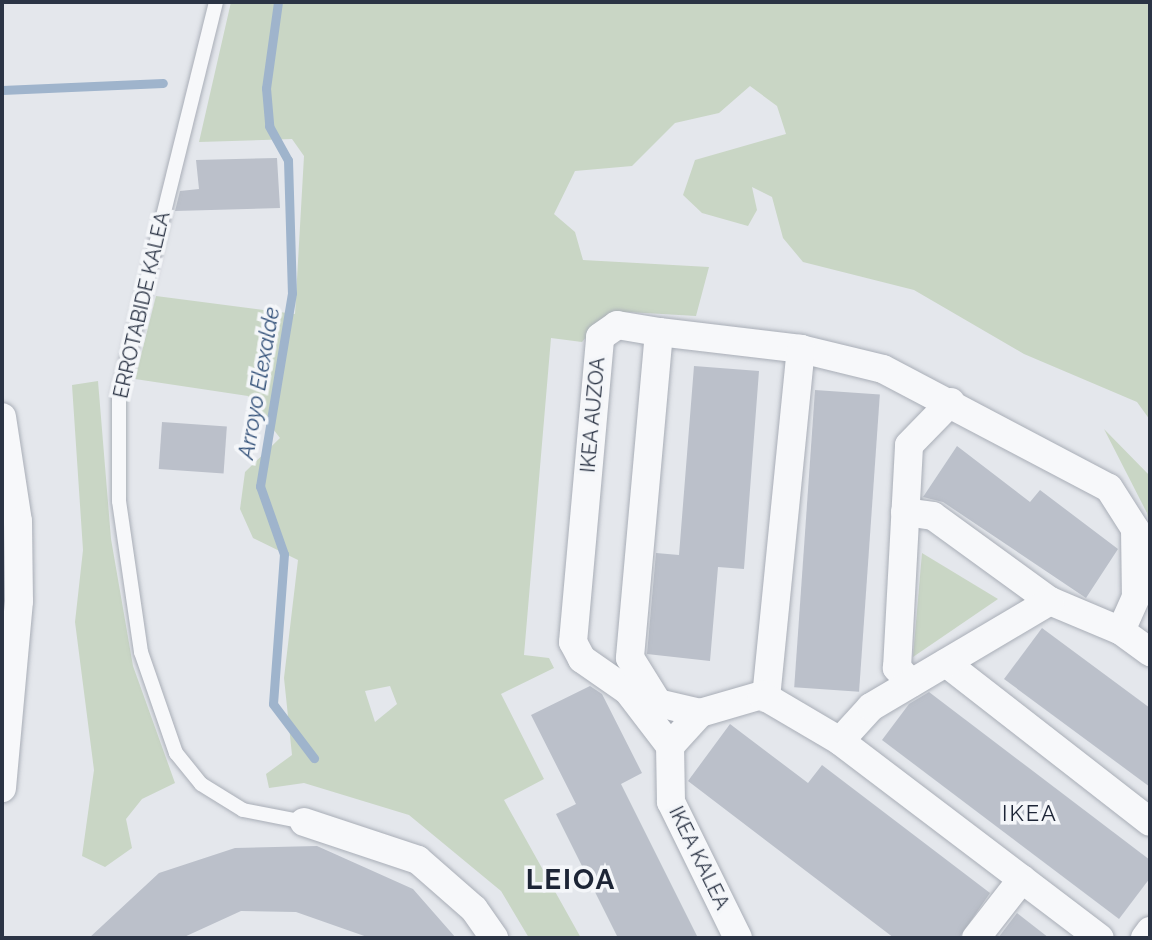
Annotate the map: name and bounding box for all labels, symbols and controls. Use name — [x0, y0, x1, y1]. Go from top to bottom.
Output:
street label: ERROTABIDE KALEA — [109, 209, 175, 401]
water label: Arroyo Elexalde — [233, 305, 285, 461]
street label: IKEA AUZOA — [576, 356, 610, 474]
district label: IKEA — [1002, 801, 1058, 827]
street label: IKEA KALEA — [664, 802, 734, 914]
district label: LEIOA — [526, 863, 616, 897]

